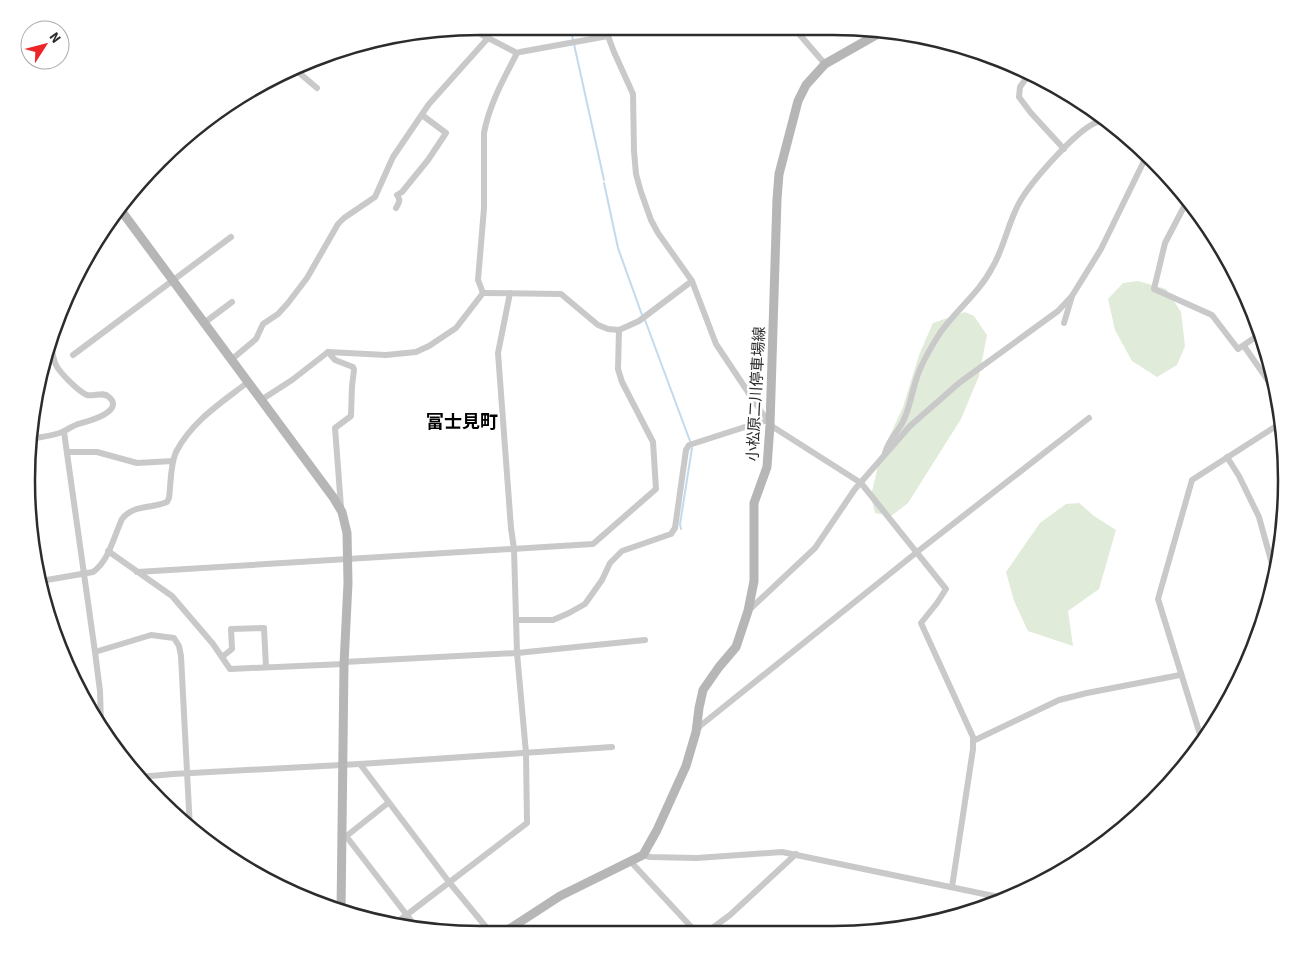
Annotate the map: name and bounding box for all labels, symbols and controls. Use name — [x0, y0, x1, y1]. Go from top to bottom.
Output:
north arrow — [20, 20, 70, 70]
text: N — [44, 28, 66, 48]
street label: 小松原二川停車場線 — [742, 326, 771, 462]
district label: 富士見町 — [426, 410, 498, 435]

